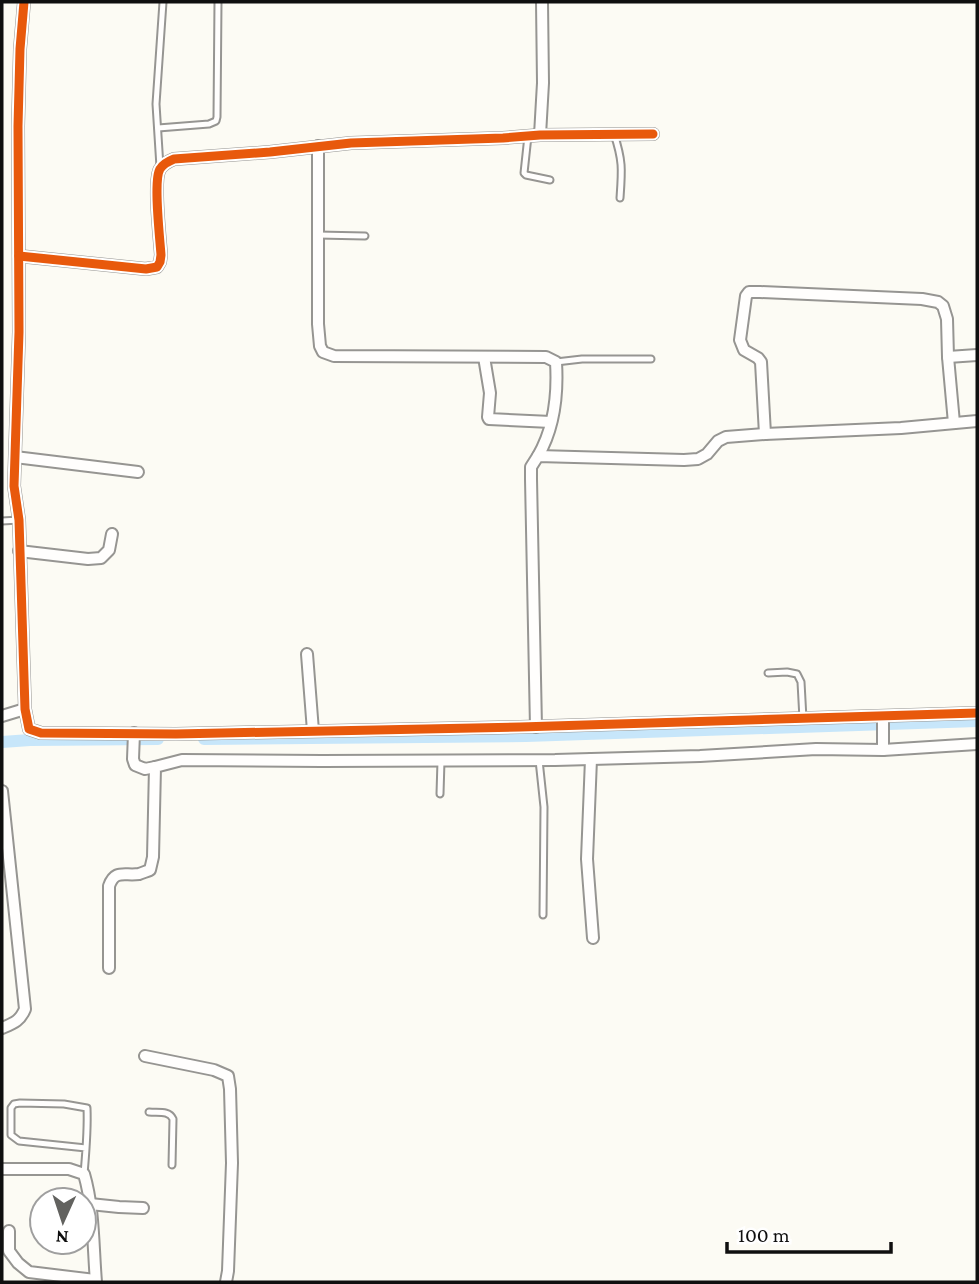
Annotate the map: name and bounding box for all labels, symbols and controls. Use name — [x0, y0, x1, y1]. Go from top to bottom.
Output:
north arrow — [28, 1186, 98, 1256]
scale bar — [727, 1210, 892, 1254]
text: 100 m — [738, 1223, 790, 1247]
text: N — [55, 1227, 69, 1248]

